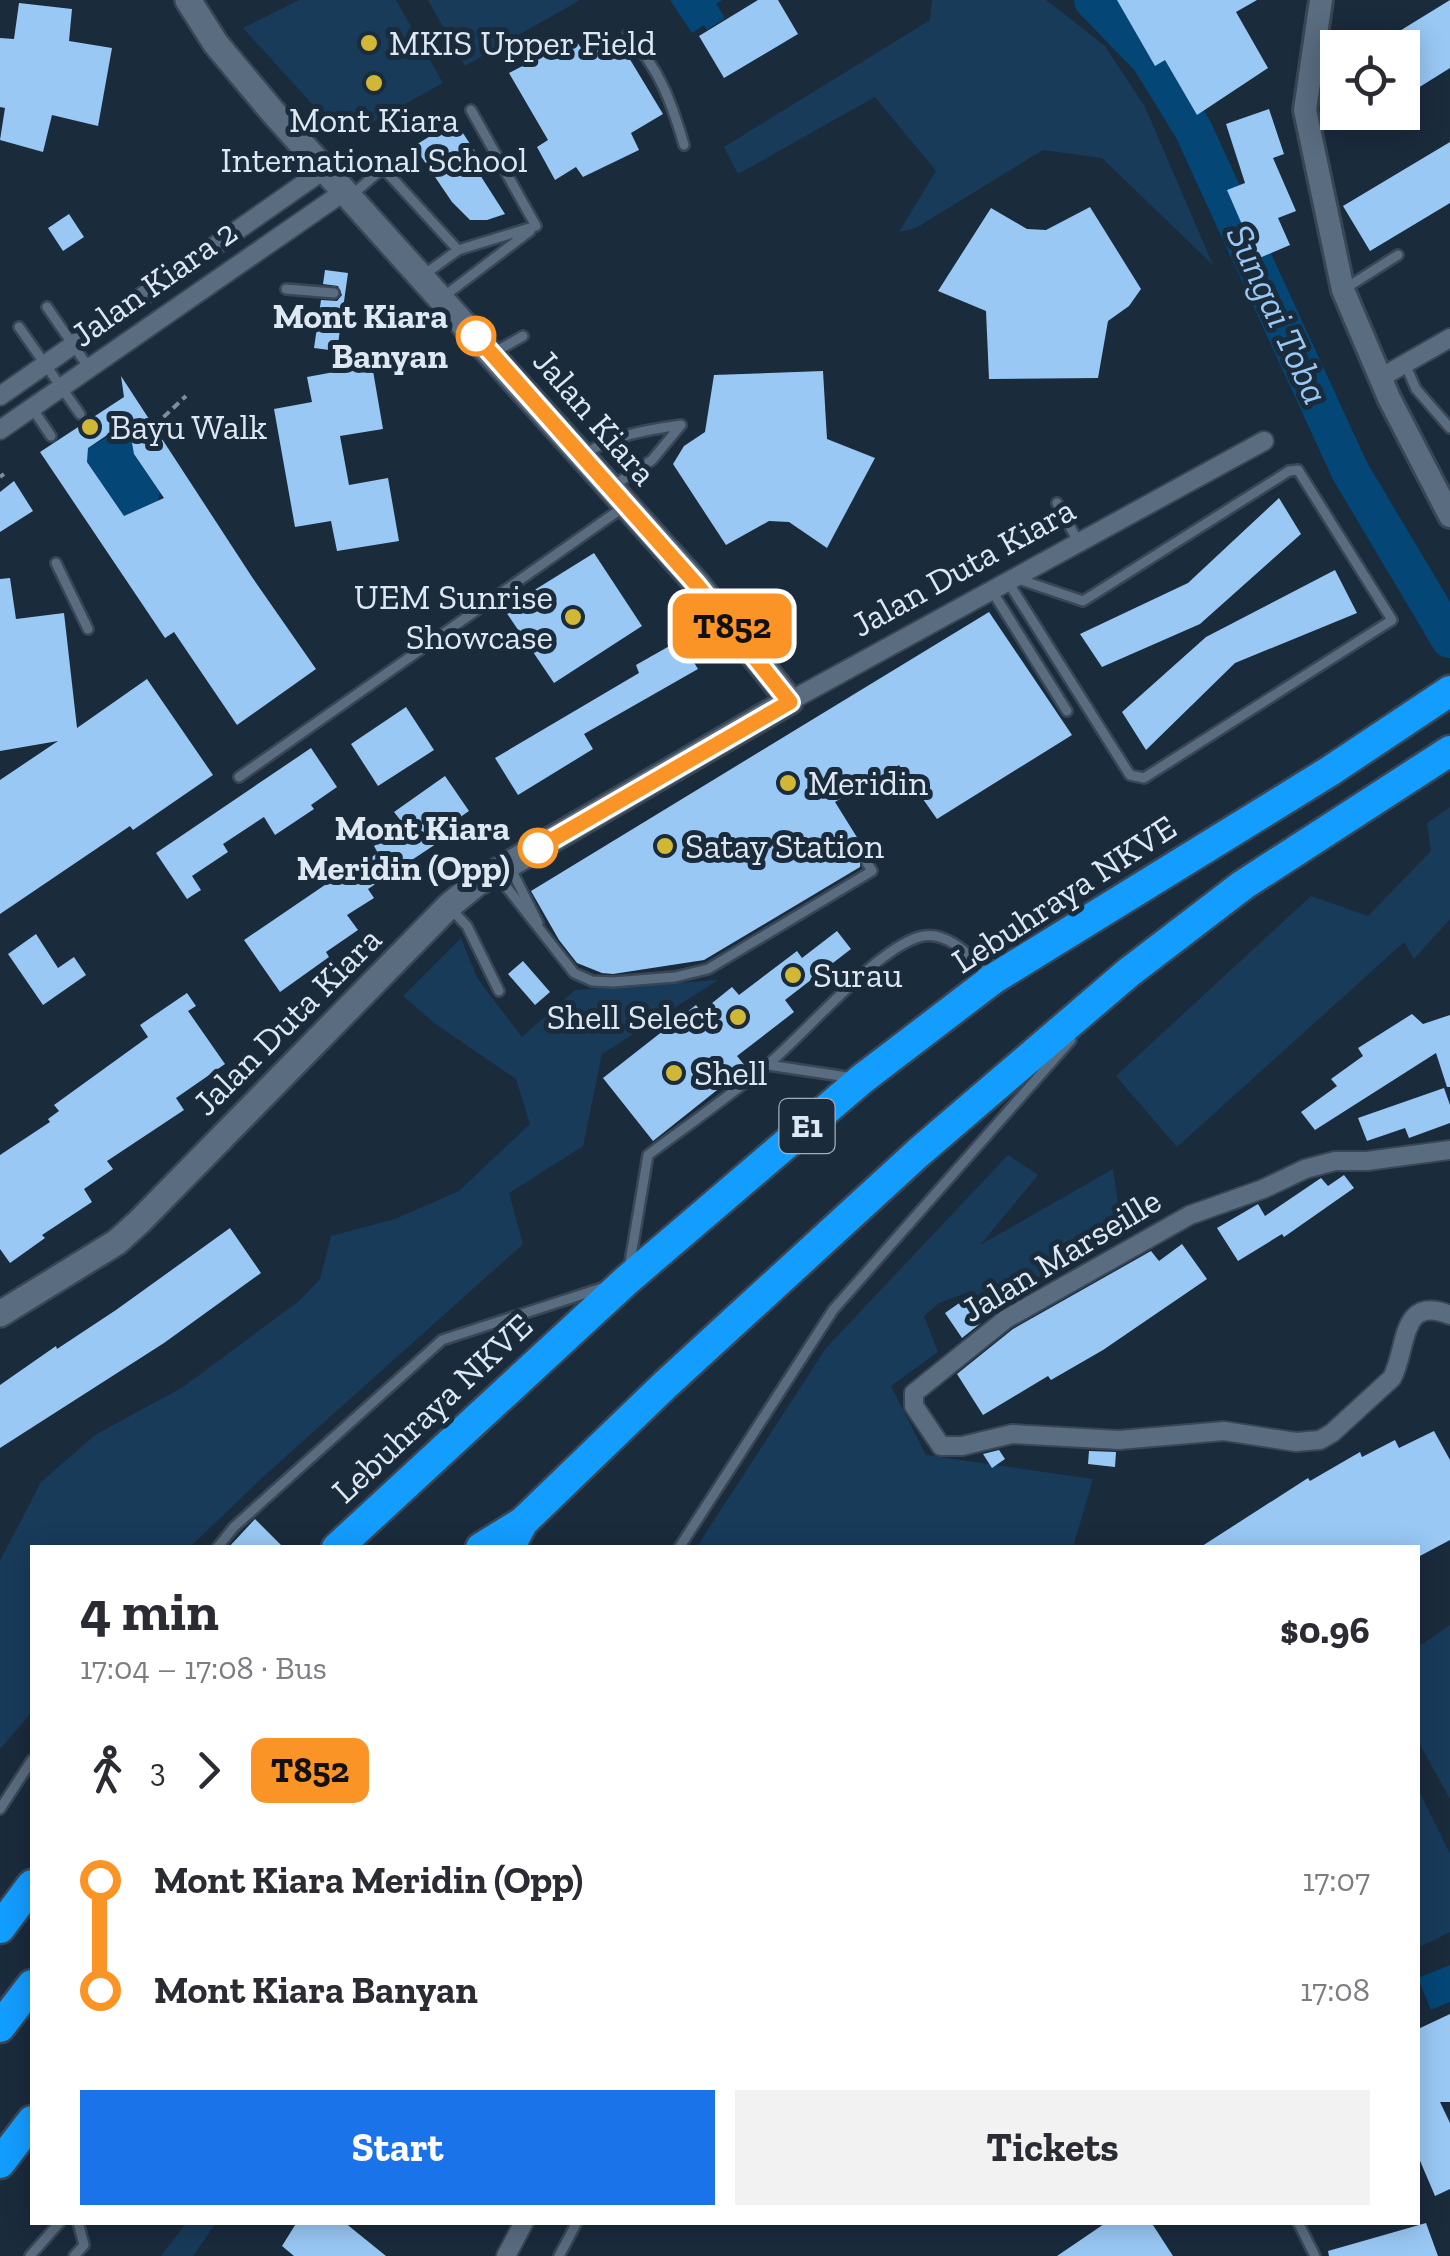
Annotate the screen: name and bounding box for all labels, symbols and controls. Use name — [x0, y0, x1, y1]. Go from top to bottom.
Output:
place label: MKIS Upper Field — [389, 22, 656, 64]
map controls — [1320, 30, 1420, 130]
button: locate — [1320, 30, 1420, 130]
marker: MKIS Upper Field — [358, 32, 380, 54]
marker: Mont Kiara International School — [363, 72, 385, 94]
place label: Mont Kiara International School — [220, 99, 528, 181]
street label: Jalan Kiara 2 — [63, 210, 245, 356]
water label: Sungai Toba — [1216, 217, 1340, 411]
place label: Mont Kiara Banyan — [273, 295, 448, 377]
marker: Mont Kiara Banyan — [457, 317, 495, 355]
street label: Jalan Kiara — [524, 340, 666, 494]
place label: Bayu Walk — [110, 406, 267, 448]
marker: Bayu Walk — [79, 416, 101, 438]
street label: Jalan Duta Kiara — [844, 488, 1082, 646]
place label: UEM Sunrise Showcase — [354, 576, 553, 658]
line badge: T852 — [662, 594, 802, 658]
text: T852 — [693, 605, 771, 647]
marker: UEM Sunrise Showcase — [562, 606, 584, 628]
place label: Meridin — [808, 762, 928, 804]
marker: Meridin — [777, 772, 799, 794]
street label: Lebuhraya NKVE — [944, 806, 1184, 982]
place label: Mont Kiara Meridin (Opp) — [297, 807, 510, 889]
place label: Satay Station — [685, 825, 884, 867]
marker: Mont Kiara Meridin (Opp) — [519, 829, 557, 867]
marker: Satay Station — [654, 835, 676, 857]
street label: Jalan Duta Kiara — [184, 918, 390, 1124]
place label: Surau — [813, 954, 903, 996]
marker: Surau — [782, 964, 804, 986]
place label: Shell Select — [547, 996, 718, 1038]
marker: Shell Select — [727, 1006, 749, 1028]
place label: Shell — [694, 1052, 767, 1094]
marker: Shell — [663, 1062, 685, 1084]
road number: E1 — [780, 1099, 834, 1153]
street label: Jalan Marseille — [954, 1179, 1168, 1331]
street label: Lebuhraya NKVE — [323, 1304, 541, 1512]
text: 4 min — [80, 1578, 219, 1644]
text: $0.96 — [1280, 1607, 1370, 1653]
text: 17:04 – 17:08 · Bus — [80, 1649, 327, 1687]
icon: walk — [80, 1743, 135, 1798]
icon: forward — [181, 1743, 236, 1798]
text: T852 — [271, 1749, 349, 1791]
text: 3 — [150, 1751, 166, 1789]
text: Mont Kiara Meridin (Opp) — [154, 1857, 583, 1903]
text: 17:07 — [1302, 1861, 1370, 1899]
text: Mont Kiara Banyan — [154, 1967, 478, 2013]
text: 17:08 — [1300, 1971, 1370, 2009]
button: Start — [80, 2090, 715, 2205]
button: Tickets — [735, 2090, 1370, 2205]

